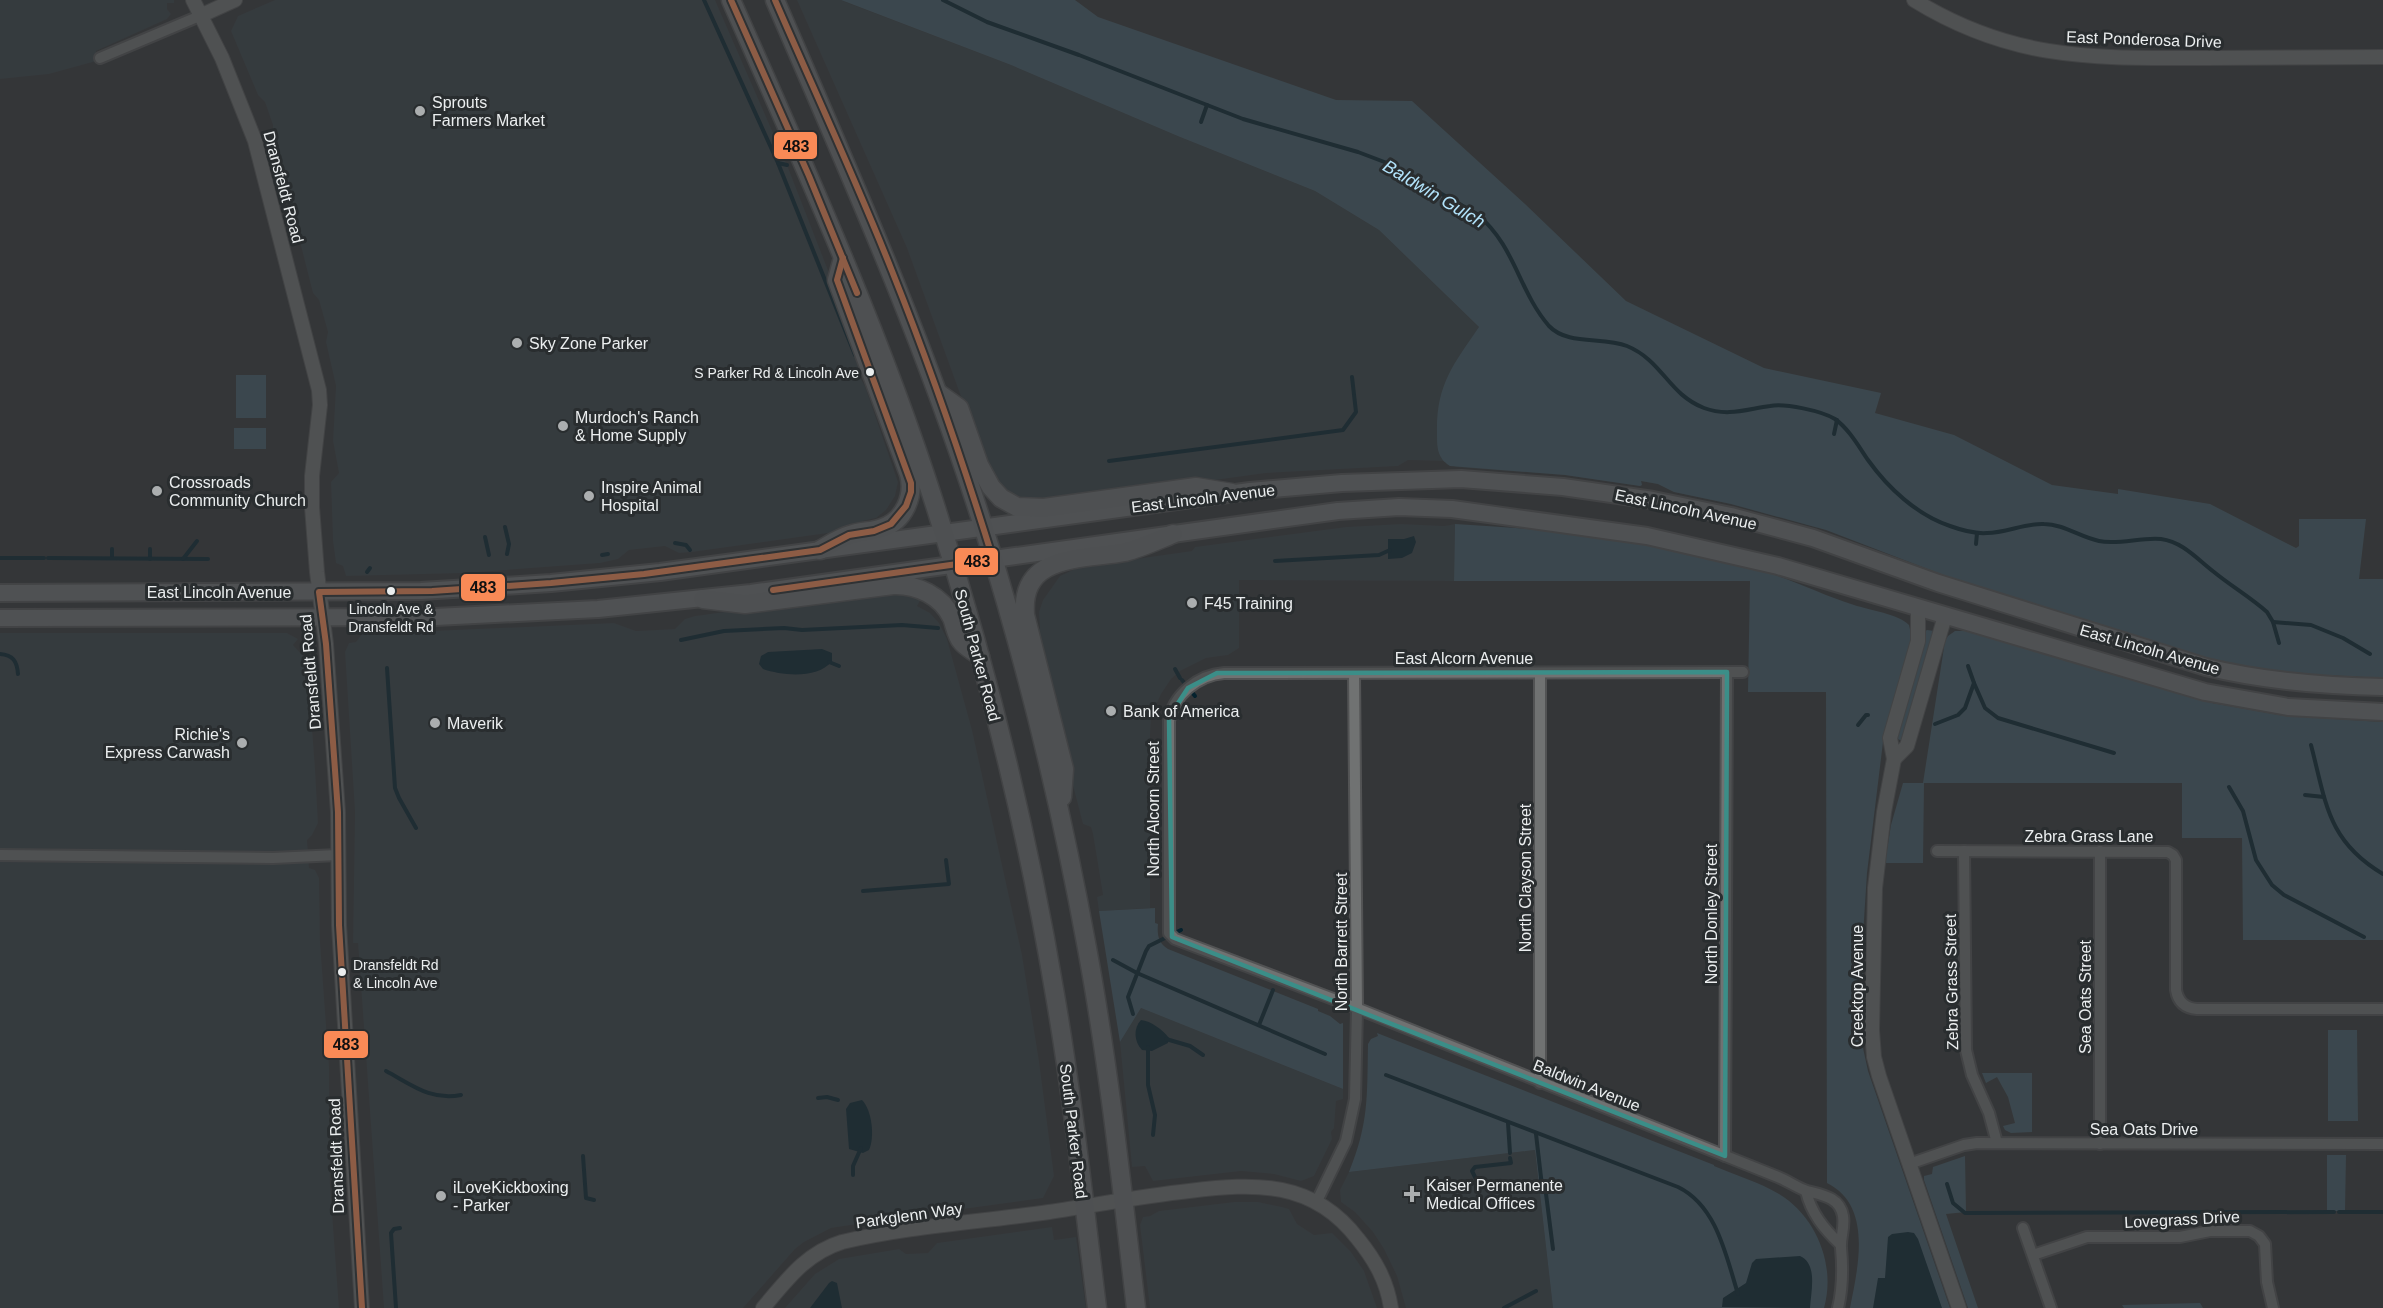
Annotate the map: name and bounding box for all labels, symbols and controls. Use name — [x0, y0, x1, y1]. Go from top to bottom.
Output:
street label: East Ponderosa Drive — [2066, 28, 2222, 51]
place label: Sprouts Farmers Market — [432, 94, 545, 129]
marker: Sprouts Farmers Market — [413, 104, 427, 118]
street label: Dransfeldt Road — [260, 129, 307, 245]
line badge: 483 — [773, 131, 818, 160]
text: 483 — [783, 138, 809, 155]
water label: Baldwin Gulch — [1380, 156, 1488, 232]
place label: Sky Zone Parker — [529, 335, 649, 352]
marker: Sky Zone Parker — [510, 336, 524, 350]
place label: S Parker Rd & Lincoln Ave — [694, 365, 859, 381]
marker: S Parker Rd & Lincoln Ave — [864, 366, 876, 378]
place label: Murdoch's Ranch & Home Supply — [575, 409, 699, 444]
marker: Murdoch's Ranch & Home Supply — [556, 419, 570, 433]
place label: Crossroads Community Church — [169, 474, 306, 509]
place label: Inspire Animal Hospital — [601, 479, 702, 514]
street label: East Lincoln Avenue — [1130, 481, 1276, 516]
marker: Crossroads Community Church — [150, 484, 164, 498]
street label: East Lincoln Avenue — [1613, 486, 1759, 533]
marker: Inspire Animal Hospital — [582, 489, 596, 503]
line badge: 483 — [954, 547, 999, 576]
text: 483 — [964, 553, 990, 570]
line badge: 483 — [460, 573, 506, 602]
text: 483 — [470, 579, 496, 596]
street label: East Lincoln Avenue — [147, 584, 291, 601]
marker: Lincoln Ave & Dransfeldt Rd — [385, 585, 397, 597]
street label: South Parker Road — [952, 587, 1003, 723]
place label: F45 Training — [1204, 595, 1293, 612]
marker: F45 Training — [1185, 596, 1199, 610]
place label: Lincoln Ave & Dransfeldt Rd — [348, 601, 434, 635]
street label: Dransfeldt Road — [297, 614, 324, 730]
street label: East Lincoln Avenue — [2078, 621, 2222, 678]
street label: East Alcorn Avenue — [1395, 650, 1533, 667]
place label: Bank of America — [1123, 703, 1240, 720]
marker: Bank of America — [1104, 704, 1118, 718]
place label: Maverik — [447, 715, 504, 732]
marker: Maverik — [428, 716, 442, 730]
place label: Richie's Express Carwash — [105, 726, 230, 761]
marker: Richie's Express Carwash — [235, 736, 249, 750]
street label: North Alcorn Street — [1145, 741, 1162, 877]
street label: North Clayson Street — [1517, 803, 1534, 952]
street label: Zebra Grass Lane — [2025, 828, 2154, 845]
street label: North Donley Street — [1703, 843, 1720, 984]
street label: North Barrett Street — [1333, 872, 1350, 1011]
street label: Zebra Grass Street — [1942, 913, 1961, 1050]
street label: Creektop Avenue — [1849, 925, 1866, 1047]
street label: Sea Oats Street — [2077, 940, 2094, 1054]
place label: Dransfeldt Rd & Lincoln Ave — [353, 957, 439, 991]
marker: Dransfeldt Rd & Lincoln Ave — [336, 966, 348, 978]
line badge: 483 — [323, 1030, 369, 1059]
text: 483 — [333, 1036, 359, 1053]
street label: Baldwin Avenue — [1531, 1056, 1643, 1115]
street label: South Parker Road — [1057, 1062, 1090, 1200]
street label: Dransfeldt Road — [326, 1098, 347, 1214]
street label: Sea Oats Drive — [2090, 1121, 2198, 1138]
place label: Kaiser Permanente Medical Offices — [1426, 1177, 1563, 1212]
place label: iLoveKickboxing - Parker — [453, 1179, 569, 1214]
marker: Kaiser Permanente Medical Offices — [1403, 1185, 1421, 1203]
marker: iLoveKickboxing - Parker — [434, 1189, 448, 1203]
street label: Parkglenn Way — [854, 1200, 964, 1231]
street label: Lovegrass Drive — [2124, 1208, 2240, 1231]

